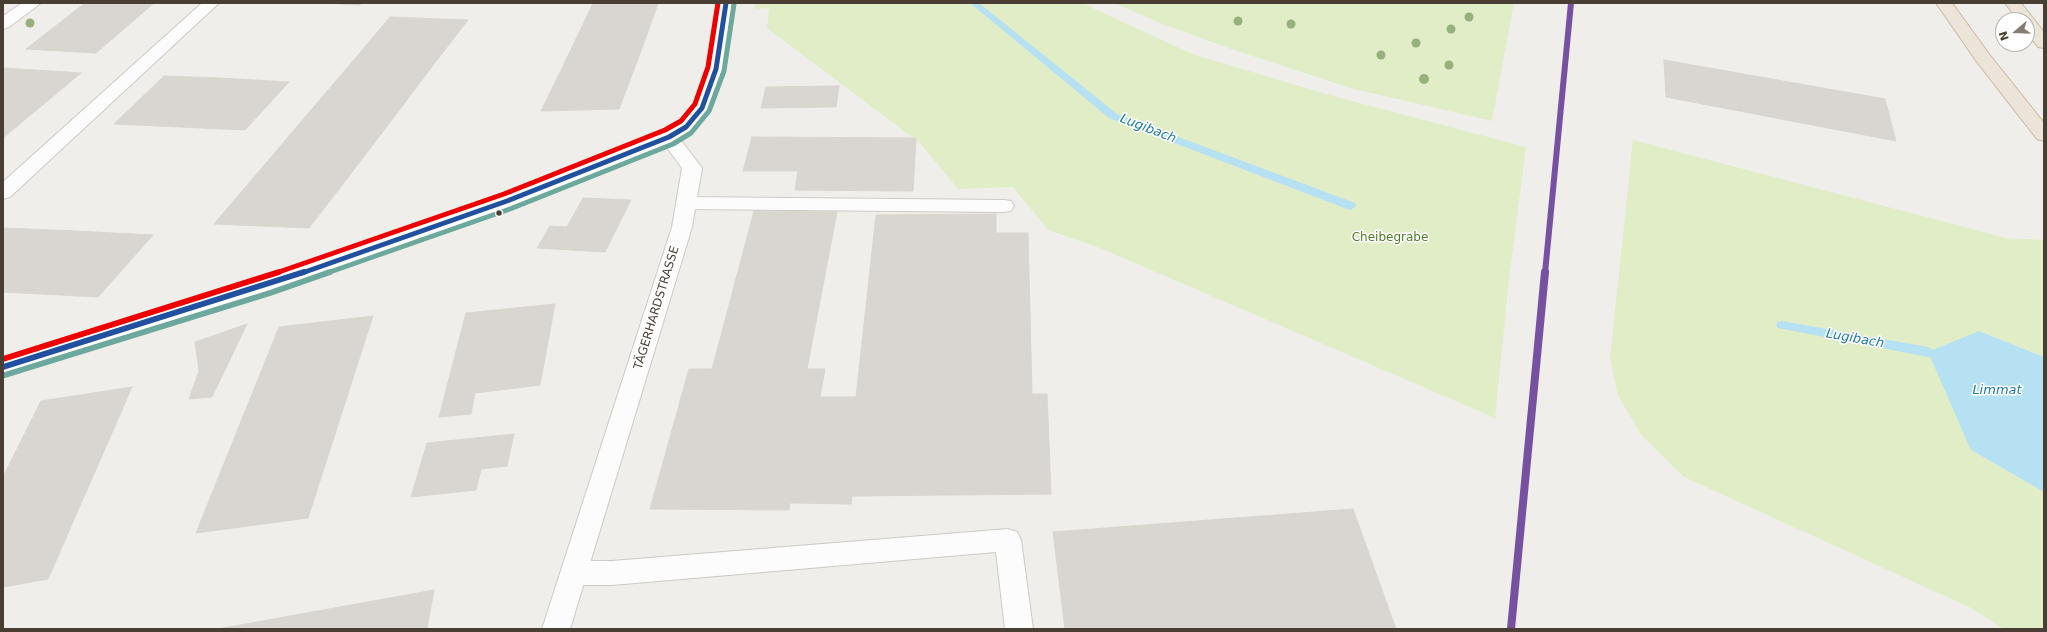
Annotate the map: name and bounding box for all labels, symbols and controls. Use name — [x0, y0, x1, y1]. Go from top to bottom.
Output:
north arrow — [1995, 12, 2035, 52]
text: N — [1996, 29, 2012, 42]
water label: Lugibach — [1118, 111, 1178, 147]
unlabelled marker — [494, 208, 504, 218]
park label: Cheibegrabe — [1352, 231, 1428, 245]
street label: TÄGERHARDSTRASSE — [631, 245, 683, 371]
water label: Lugibach — [1825, 326, 1885, 352]
water label: Limmat — [1972, 383, 2022, 399]

